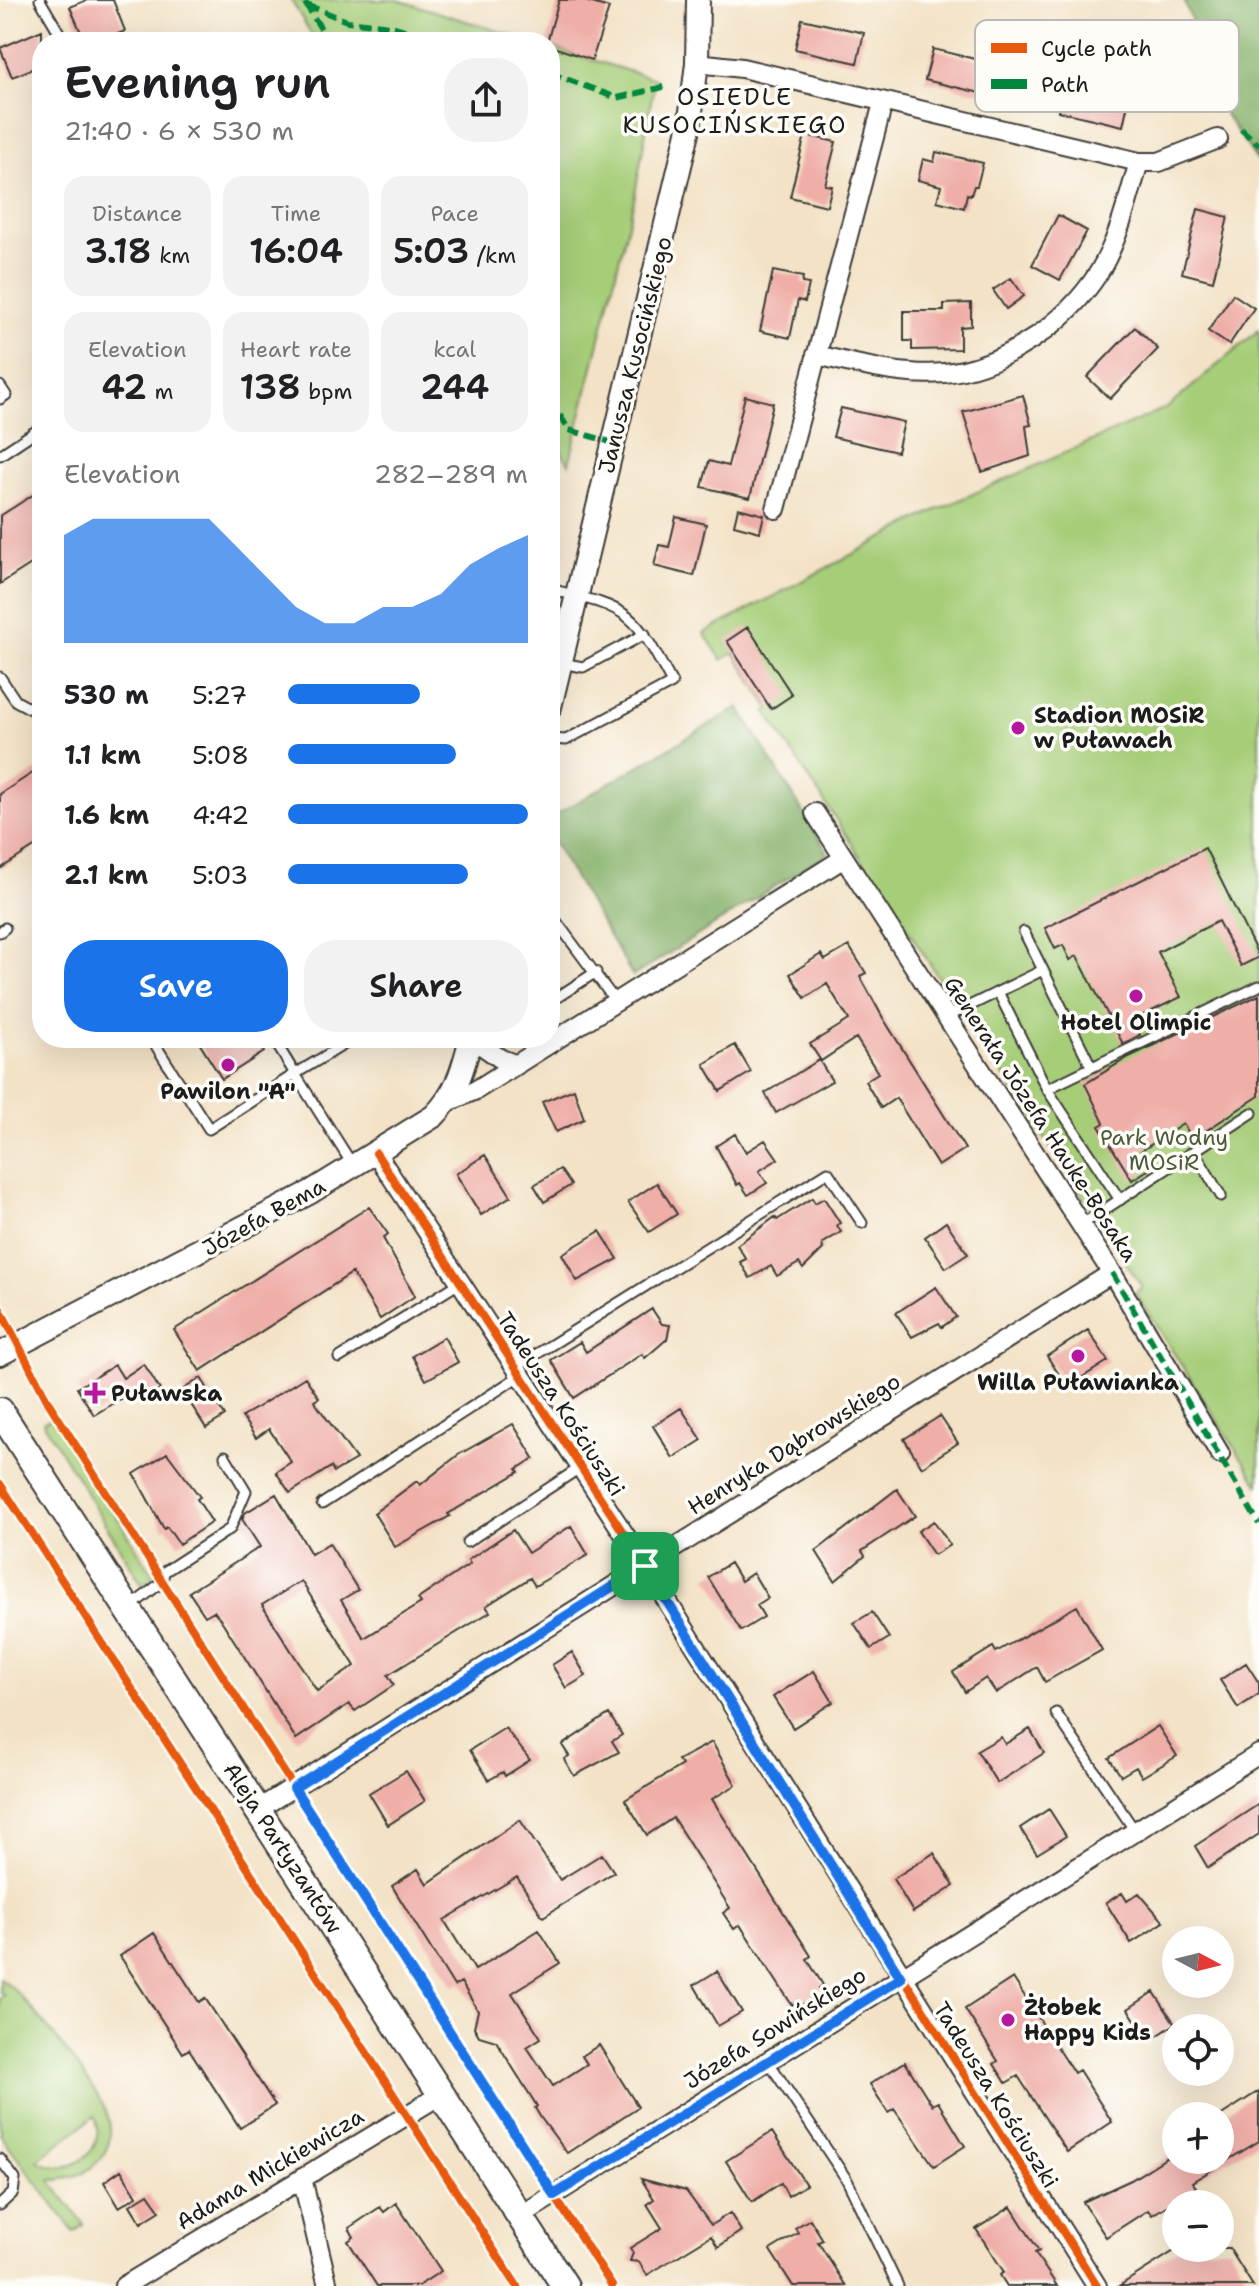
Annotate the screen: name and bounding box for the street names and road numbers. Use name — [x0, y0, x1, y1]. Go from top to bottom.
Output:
street label: Janusza Kusocińskiego — [592, 234, 678, 476]
street label: Generała Józefa Hauke-Bosaka — [938, 971, 1144, 1267]
street label: Józefa Bema — [197, 1171, 331, 1263]
street label: Tadeusza Kościuszki — [490, 1306, 632, 1502]
street label: Henryka Dąbrowskiego — [682, 1367, 906, 1521]
street label: Aleja Partyzantów — [217, 1757, 349, 1939]
street label: Józefa Sowińskiego — [679, 1960, 871, 2096]
street label: Tadeusza Kościuszki — [927, 1996, 1065, 2194]
street label: Adama Mickiewicza — [171, 2101, 369, 2236]

